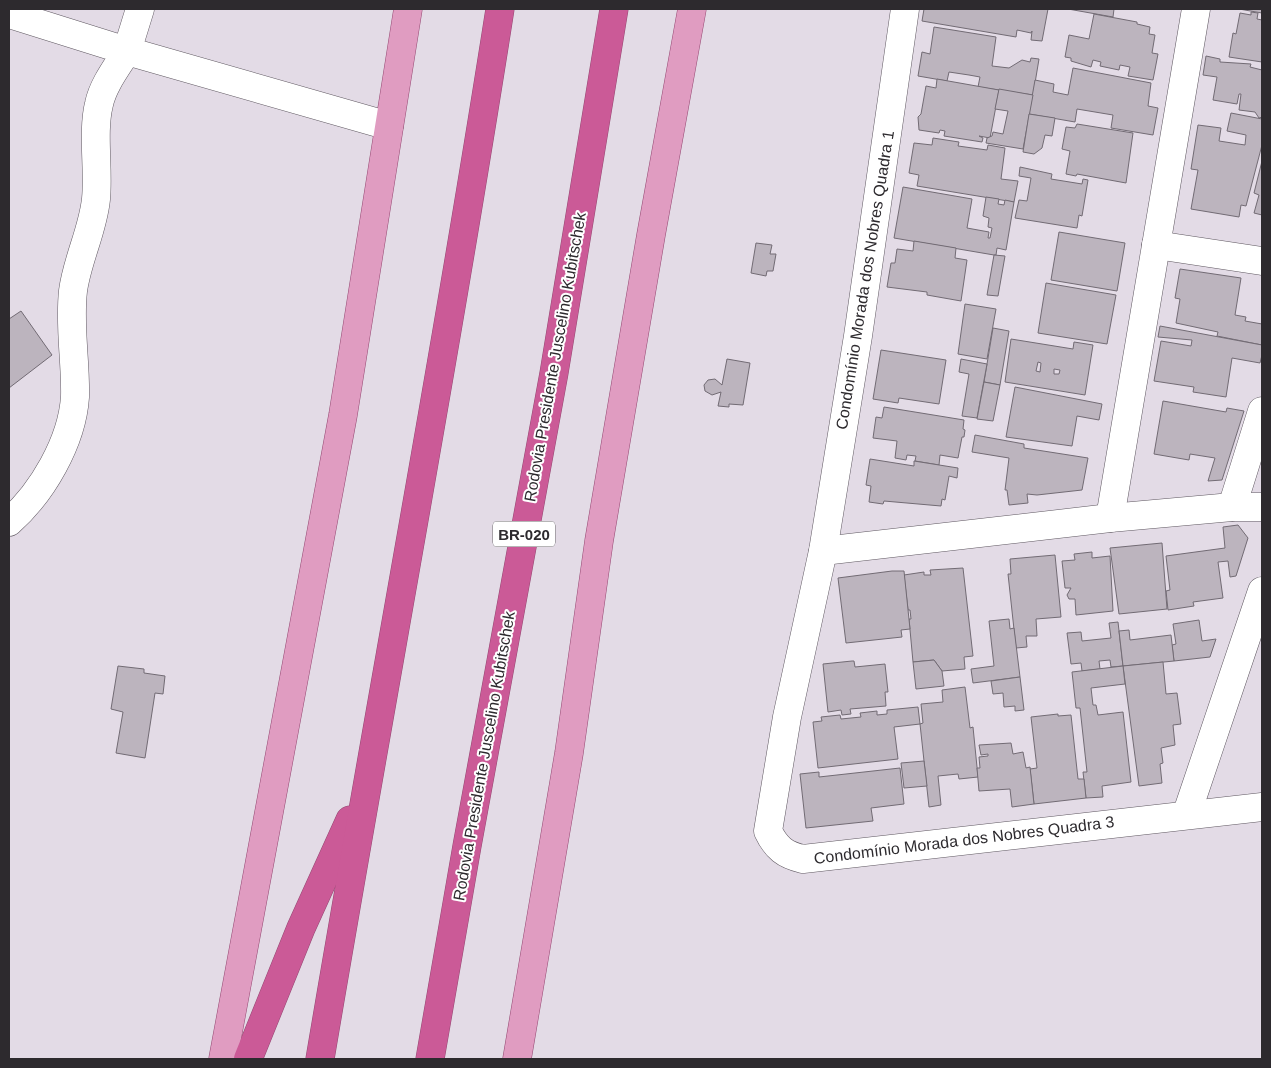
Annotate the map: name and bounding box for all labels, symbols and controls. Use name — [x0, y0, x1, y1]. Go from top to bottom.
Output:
street label: Condomínio Morada dos Nobres Quadra 1 — [833, 129, 897, 431]
street label: Rodovia Presidente Juscelino Kubitschek — [521, 210, 589, 503]
road number: BR-020 — [493, 522, 555, 546]
street label: Rodovia Presidente Juscelino Kubitschek — [450, 609, 518, 902]
street label: Condomínio Morada dos Nobres Quadra 3 — [813, 813, 1115, 867]

